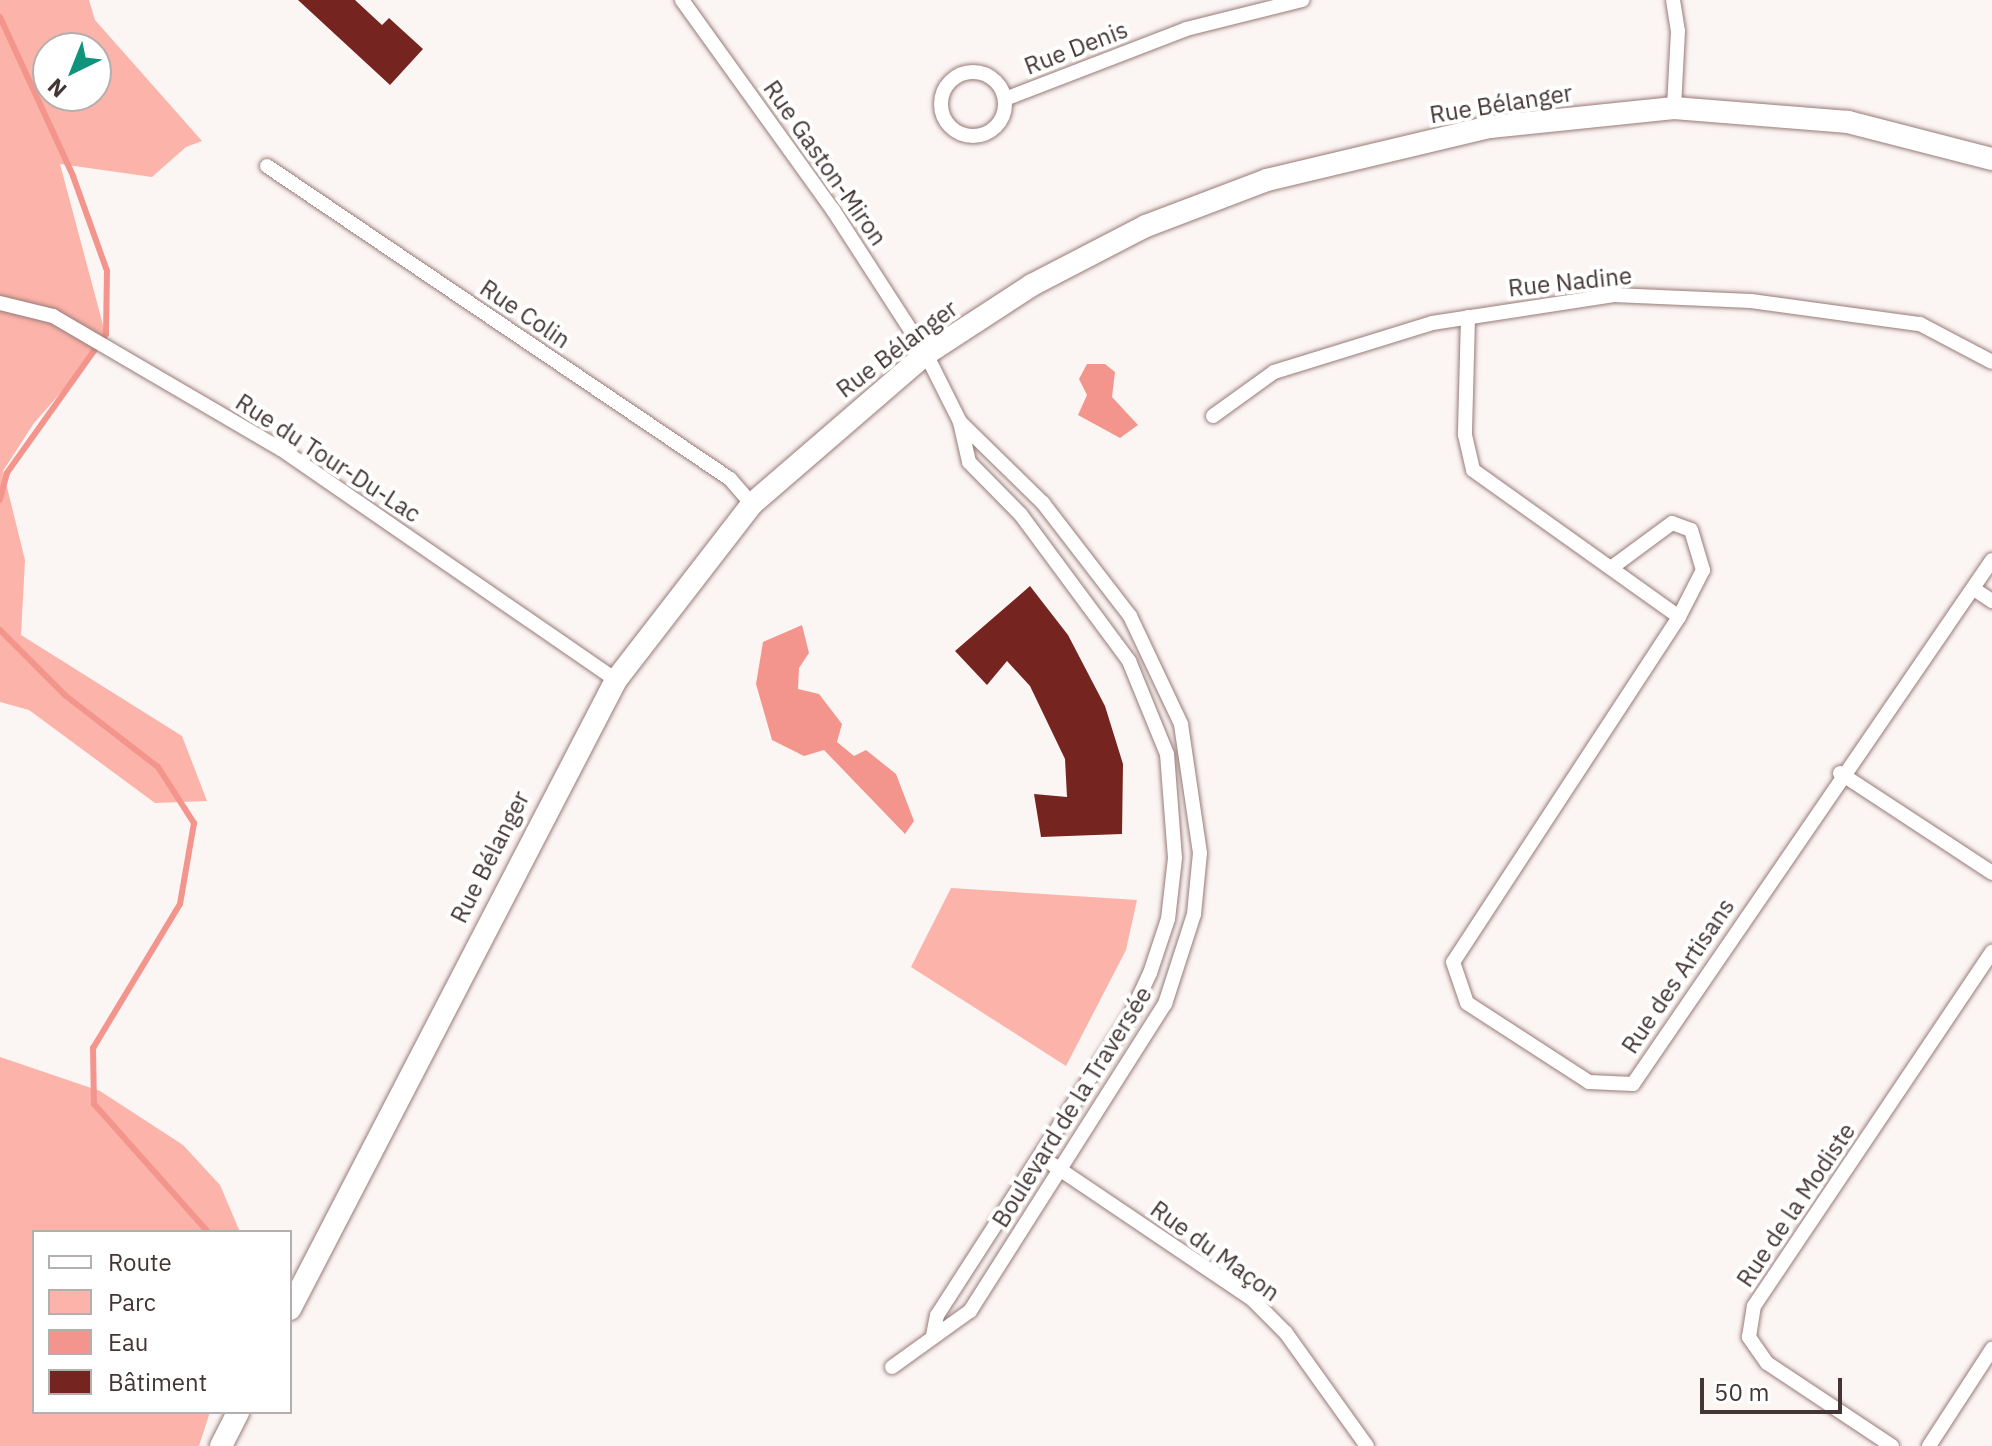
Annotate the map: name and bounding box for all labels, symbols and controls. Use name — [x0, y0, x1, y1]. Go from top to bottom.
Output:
street label: Rue Denis — [1020, 15, 1132, 81]
north arrow — [32, 32, 112, 112]
text: N — [41, 72, 72, 104]
street label: Rue Gaston-Miron — [757, 75, 893, 251]
street label: Rue Bélanger — [1428, 79, 1574, 129]
street label: Rue Nadine — [1507, 261, 1633, 303]
street label: Rue Colin — [475, 273, 575, 355]
street label: Rue Bélanger — [831, 294, 963, 404]
street label: Rue du Tour-Du-Lac — [230, 388, 426, 528]
street label: Rue Bélanger — [444, 786, 536, 928]
street label: Rue des Artisans — [1616, 893, 1740, 1059]
street label: Boulevard de la Traversée — [986, 981, 1158, 1233]
street label: Rue de la Modiste — [1731, 1118, 1861, 1292]
street label: Rue du Maçon — [1145, 1195, 1285, 1307]
legend — [32, 1230, 292, 1414]
text: Route — [108, 1246, 172, 1278]
text: Parc — [108, 1286, 156, 1318]
text: Eau — [108, 1326, 148, 1358]
scale bar — [1704, 1362, 1846, 1412]
text: Bâtiment — [108, 1366, 207, 1398]
text: 50 m — [1714, 1376, 1769, 1408]

